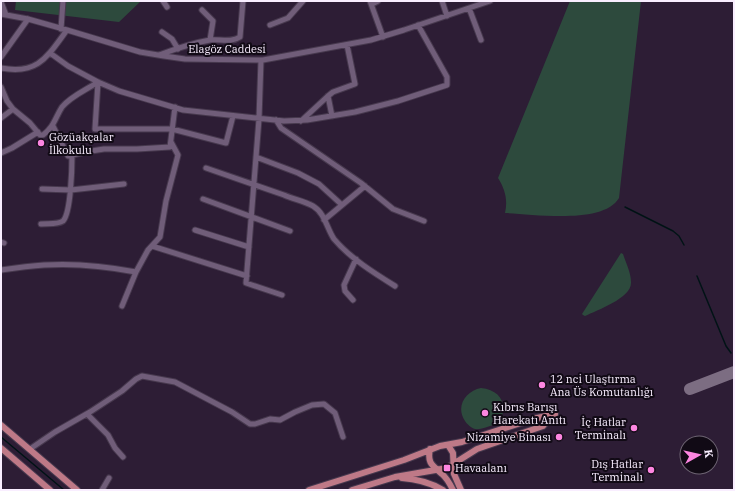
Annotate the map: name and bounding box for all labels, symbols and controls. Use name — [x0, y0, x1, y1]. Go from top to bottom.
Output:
street label: Elagöz Caddesi — [188, 42, 266, 56]
place label: Gözüakçalar İlkokulu — [49, 130, 114, 157]
marker: Gözüakçalar İlkokulu — [36, 138, 46, 148]
place label: 12 nci Ulaştırma Ana Üs Komutanlığı — [550, 372, 654, 399]
marker: 12 nci Ulaştırma Ana Üs Komutanlığı — [537, 380, 547, 390]
place label: Kıbrıs Barışı Harekatı Anıtı — [493, 400, 567, 427]
marker: Kıbrıs Barışı Harekatı Anıtı — [480, 408, 490, 418]
place label: İç Hatlar Terminalı — [575, 415, 627, 442]
marker: İç Hatlar Terminalı — [629, 423, 639, 433]
place label: Nizamiye Binası — [467, 430, 552, 444]
marker: Nizamiye Binası — [554, 432, 564, 442]
north arrow — [679, 435, 719, 475]
text: K — [701, 448, 716, 459]
place label: Dış Hatlar Terminalı — [591, 457, 644, 484]
place label: Havaalanı — [455, 461, 508, 475]
marker: Havaalanı — [442, 463, 452, 473]
marker: Dış Hatlar Terminalı — [646, 465, 656, 475]

